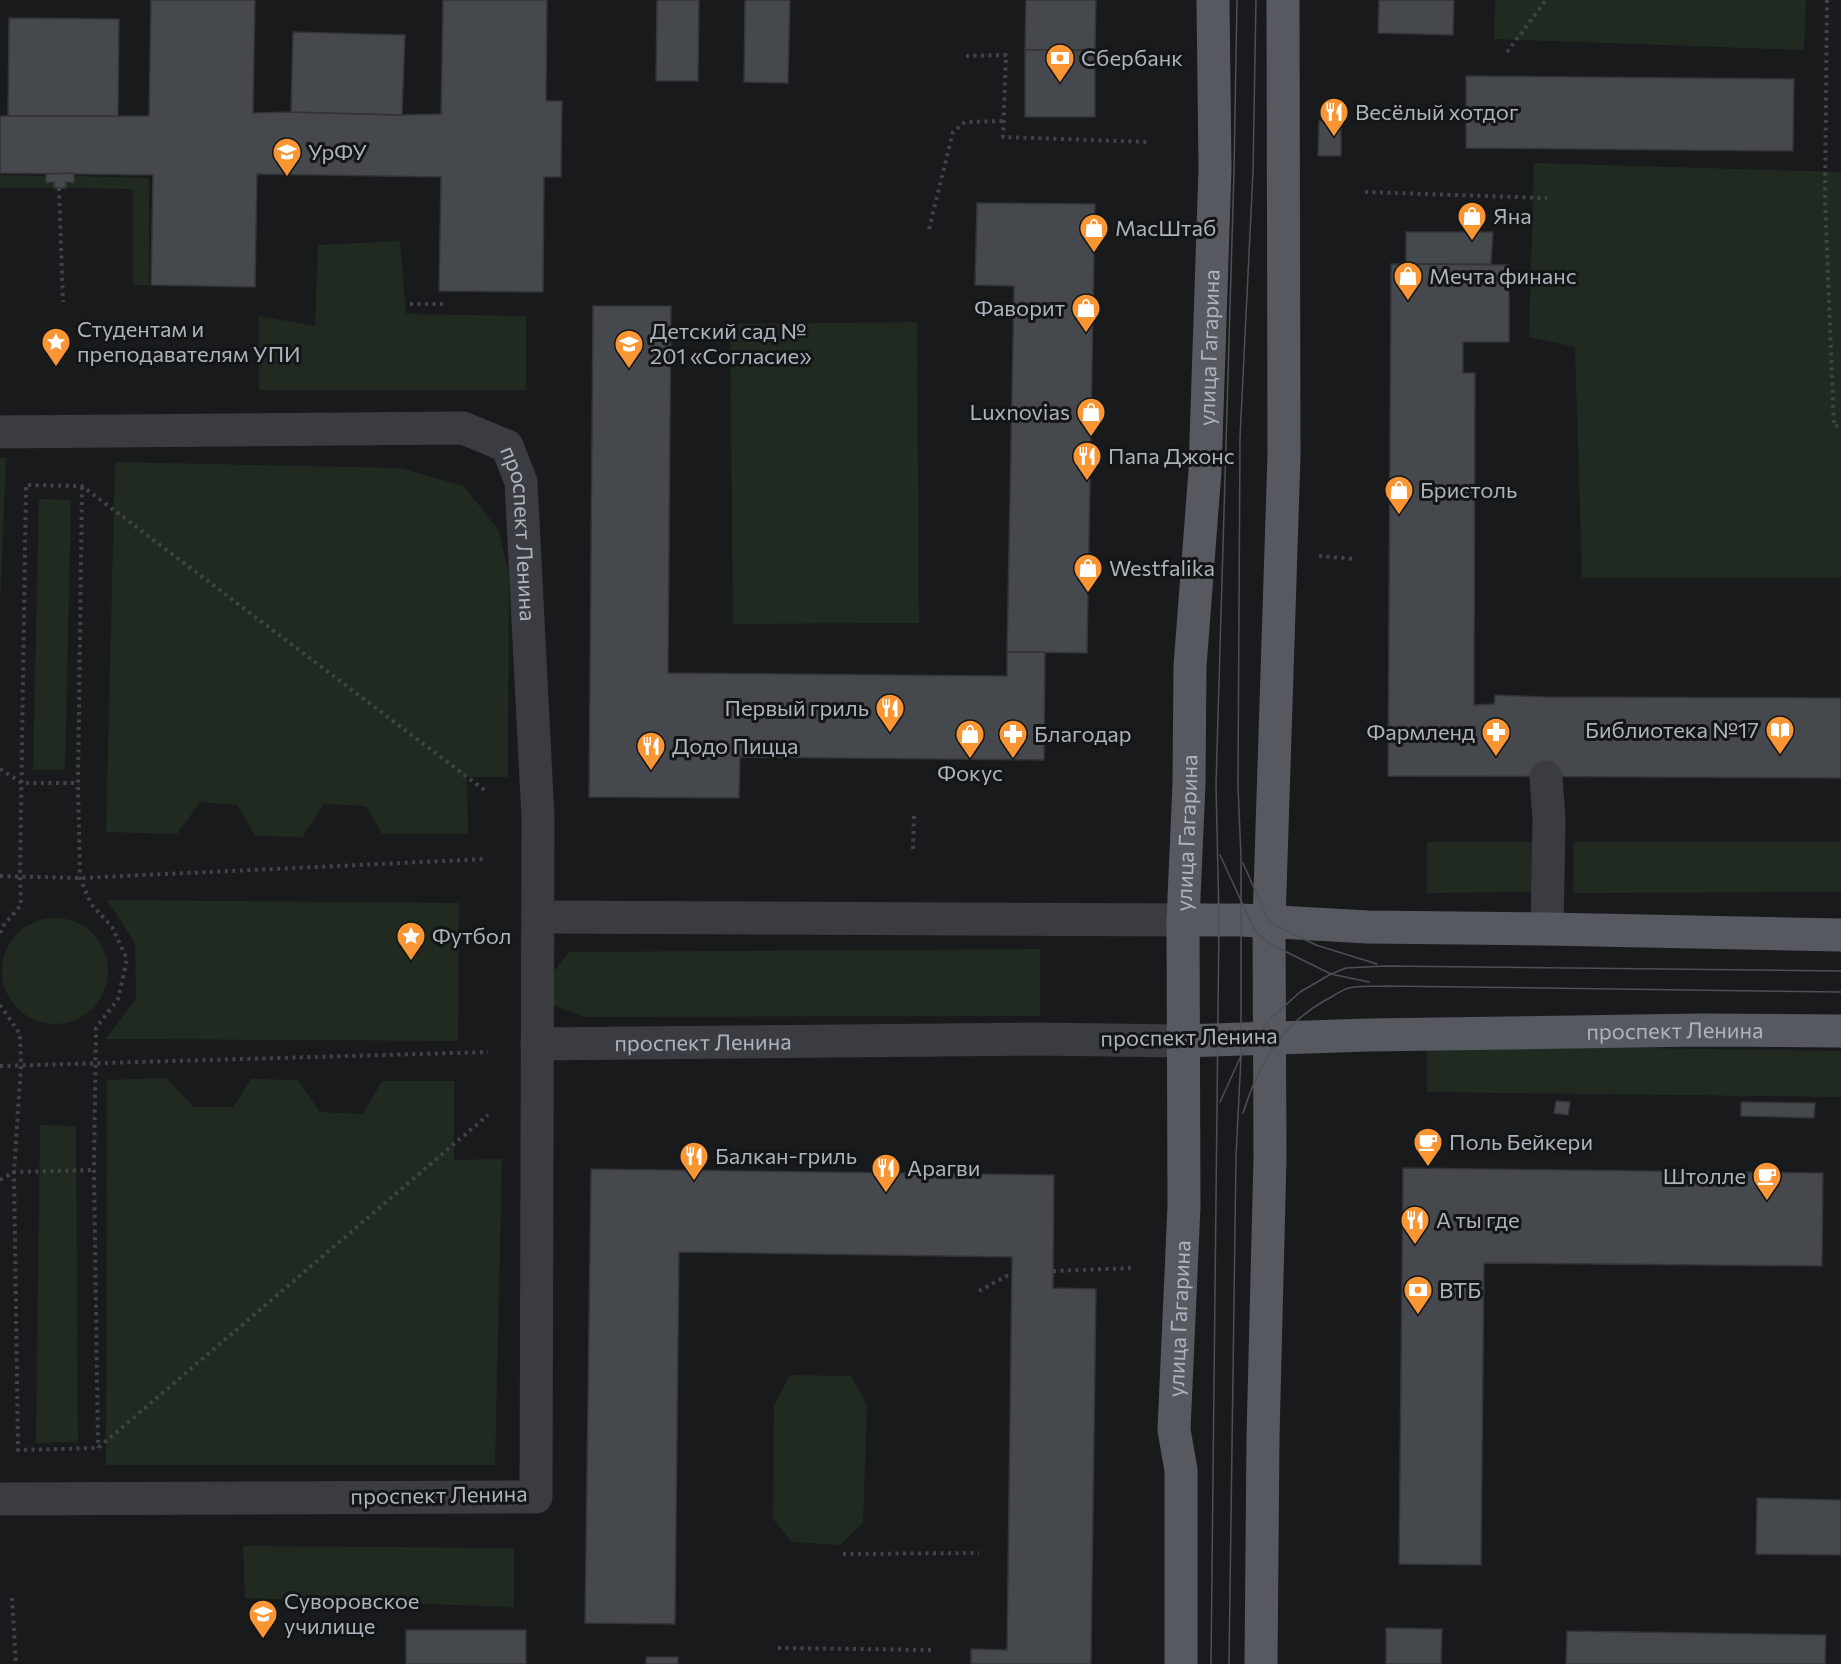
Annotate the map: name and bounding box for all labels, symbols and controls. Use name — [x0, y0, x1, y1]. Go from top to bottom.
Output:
bank icon: Сбербанк — [1044, 42, 1076, 84]
place label: Сбербанк — [1081, 44, 1183, 71]
restaurant icon: Весёлый хотдог — [1318, 96, 1350, 138]
place label: Весёлый хотдог — [1355, 98, 1519, 125]
school or university icon: УрФУ — [271, 136, 303, 178]
place label: УрФУ — [308, 138, 367, 165]
shop icon: Яна — [1456, 200, 1488, 242]
place label: Яна — [1493, 202, 1532, 229]
shop icon: МасШтаб — [1078, 212, 1110, 254]
place label: МасШтаб — [1115, 214, 1216, 241]
shop icon: Мечта финанс — [1392, 260, 1424, 302]
place label: Мечта финанс — [1429, 262, 1577, 289]
street label: улица Гагарина — [1192, 269, 1225, 426]
shop icon: Фаворит — [1070, 292, 1102, 334]
place label: Фаворит — [974, 294, 1065, 321]
place label: Студентам и преподавателям УПИ — [77, 315, 301, 367]
place label: Детский сад № 201 «Согласие» — [650, 317, 812, 369]
place icon: Студентам и преподавателям УПИ — [40, 326, 72, 368]
school or university icon: Детский сад № 201 «Согласие» — [613, 328, 645, 370]
shop icon: Luxnovias — [1075, 396, 1107, 438]
place label: Luxnovias — [970, 398, 1070, 425]
restaurant icon: Папа Джонс — [1071, 440, 1103, 482]
street label: проспект Ленина — [495, 442, 542, 622]
place label: Папа Джонс — [1108, 442, 1235, 469]
shop icon: Бристоль — [1383, 474, 1415, 516]
place label: Бристоль — [1420, 476, 1517, 503]
shop icon: Westfalika — [1072, 552, 1104, 594]
place label: Westfalika — [1109, 554, 1215, 581]
restaurant icon: Первый гриль — [874, 692, 906, 734]
place label: Первый гриль — [725, 694, 869, 721]
library icon: Библиотека №17 — [1764, 714, 1796, 756]
pharmacy icon: Фармленд — [1480, 716, 1512, 758]
place label: Библиотека №17 — [1585, 716, 1759, 743]
shop icon: Фокус — [954, 718, 986, 760]
pharmacy icon: Благодар — [997, 718, 1029, 760]
place label: Фармленд — [1367, 718, 1475, 745]
place label: Благодар — [1034, 720, 1132, 747]
restaurant icon: Додо Пицца — [635, 730, 667, 772]
place label: Додо Пицца — [672, 732, 799, 759]
street label: улица Гагарина — [1169, 754, 1202, 912]
place label: Фокус — [937, 759, 1003, 786]
place icon: Футбол — [395, 920, 427, 962]
place label: Футбол — [432, 922, 512, 949]
street label: проспект Ленина — [1586, 1016, 1764, 1045]
street label: проспект Ленина — [1100, 1021, 1278, 1052]
street label: проспект Ленина — [614, 1027, 792, 1056]
cafe icon: Поль Бейкери — [1412, 1126, 1444, 1168]
place label: Поль Бейкери — [1449, 1128, 1593, 1155]
restaurant icon: Балкан-гриль — [678, 1140, 710, 1182]
place label: Балкан-гриль — [715, 1142, 857, 1169]
restaurant icon: Арагви — [870, 1152, 902, 1194]
place label: Арагви — [907, 1154, 980, 1181]
cafe icon: Штолле — [1751, 1160, 1783, 1202]
place label: Штолле — [1663, 1162, 1746, 1189]
restaurant icon: А ты где — [1399, 1204, 1431, 1246]
place label: А ты где — [1436, 1206, 1520, 1233]
street label: улица Гагарина — [1161, 1240, 1195, 1398]
bank icon: ВТБ — [1402, 1274, 1434, 1316]
place label: ВТБ — [1439, 1276, 1481, 1303]
street label: проспект Ленина — [350, 1479, 528, 1510]
place label: Суворовское училище — [284, 1587, 419, 1639]
school or university icon: Суворовское училище — [247, 1598, 279, 1640]

